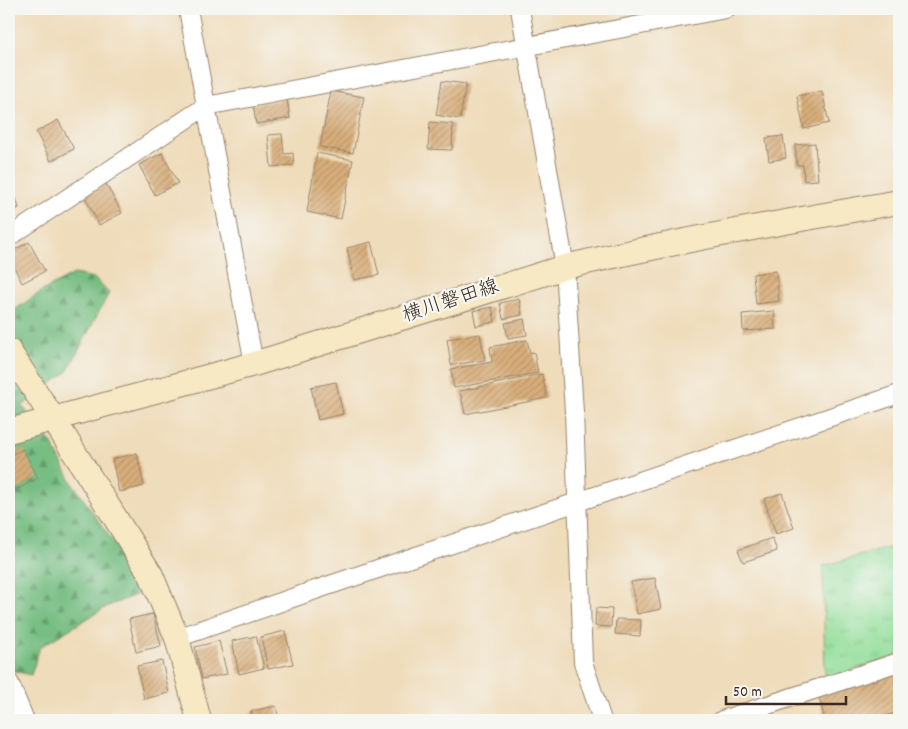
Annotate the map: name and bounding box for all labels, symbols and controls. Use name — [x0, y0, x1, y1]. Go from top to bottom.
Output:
street label: 横川磐田線 — [399, 273, 503, 331]
scale bar — [726, 674, 846, 706]
text: 50 m — [733, 682, 762, 704]

